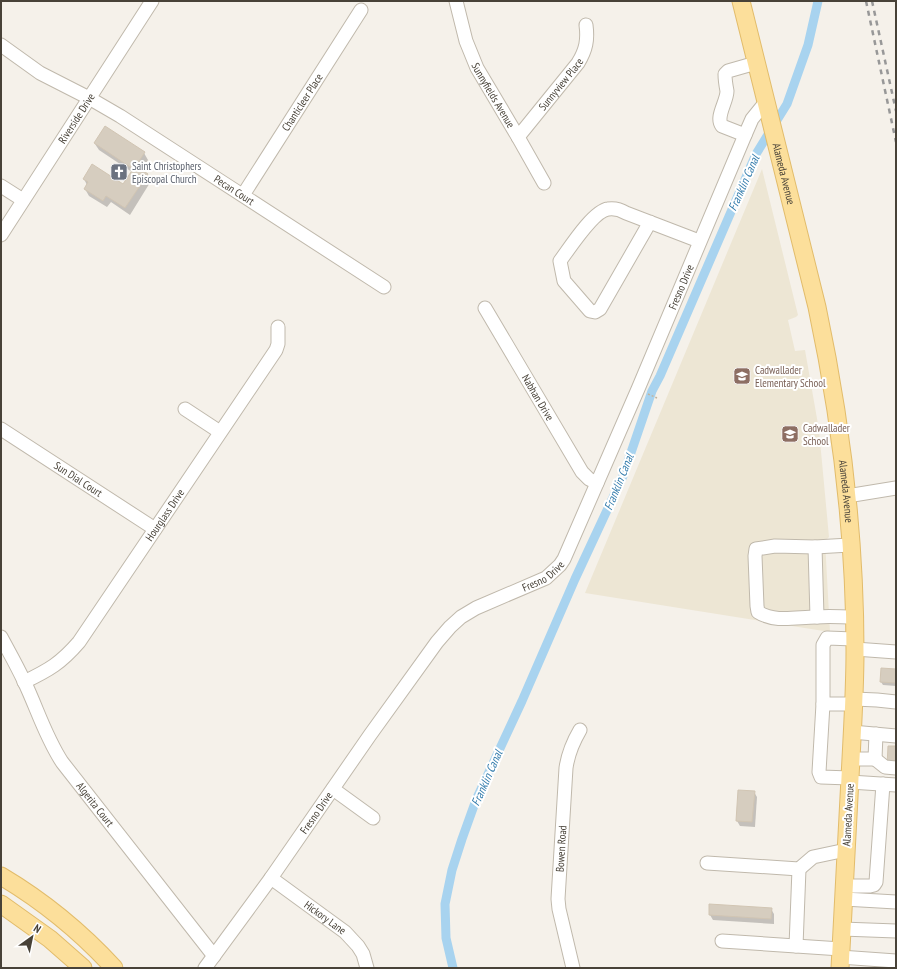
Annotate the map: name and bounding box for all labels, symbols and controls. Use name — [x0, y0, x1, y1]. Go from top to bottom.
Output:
street label: Sunnyview Place — [535, 55, 587, 113]
street label: Sunnyfields Avenue — [469, 61, 518, 131]
street label: Chanticleer Place — [279, 70, 326, 134]
street label: Riverside Drive — [55, 90, 98, 146]
street label: Alameda Avenue — [770, 141, 798, 206]
water label: Franklin Canal — [725, 152, 763, 213]
place label: Saint Christophers Episcopal Church — [132, 159, 202, 186]
church icon: Saint Christophers Episcopal Church — [109, 162, 129, 182]
street label: Pecan Court — [211, 172, 257, 208]
street label: Fresno Drive — [665, 262, 697, 312]
place label: Cadwallader Elementary School — [755, 363, 826, 390]
school or university icon: Cadwallader Elementary School — [732, 366, 752, 386]
street label: Nabhan Drive — [519, 372, 557, 424]
place label: Cadwallader School — [803, 421, 850, 448]
school or university icon: Cadwallader School — [780, 424, 800, 444]
water label: Franklin Canal — [600, 450, 637, 512]
street label: Sun Dial Court — [51, 458, 105, 500]
street label: Alameda Avenue — [836, 459, 856, 524]
street label: Hourglass Drive — [142, 486, 188, 544]
street label: Fresno Drive — [520, 558, 568, 594]
water label: Franklin Canal — [468, 747, 506, 808]
street label: Algerita Court — [73, 779, 117, 829]
street label: Alameda Avenue — [839, 783, 857, 847]
street label: Fresno Drive — [297, 789, 336, 836]
street label: Bowen Road — [553, 825, 569, 873]
street label: Hickory Lane — [301, 898, 349, 938]
north arrow — [12, 917, 52, 957]
text: N — [31, 921, 44, 936]

